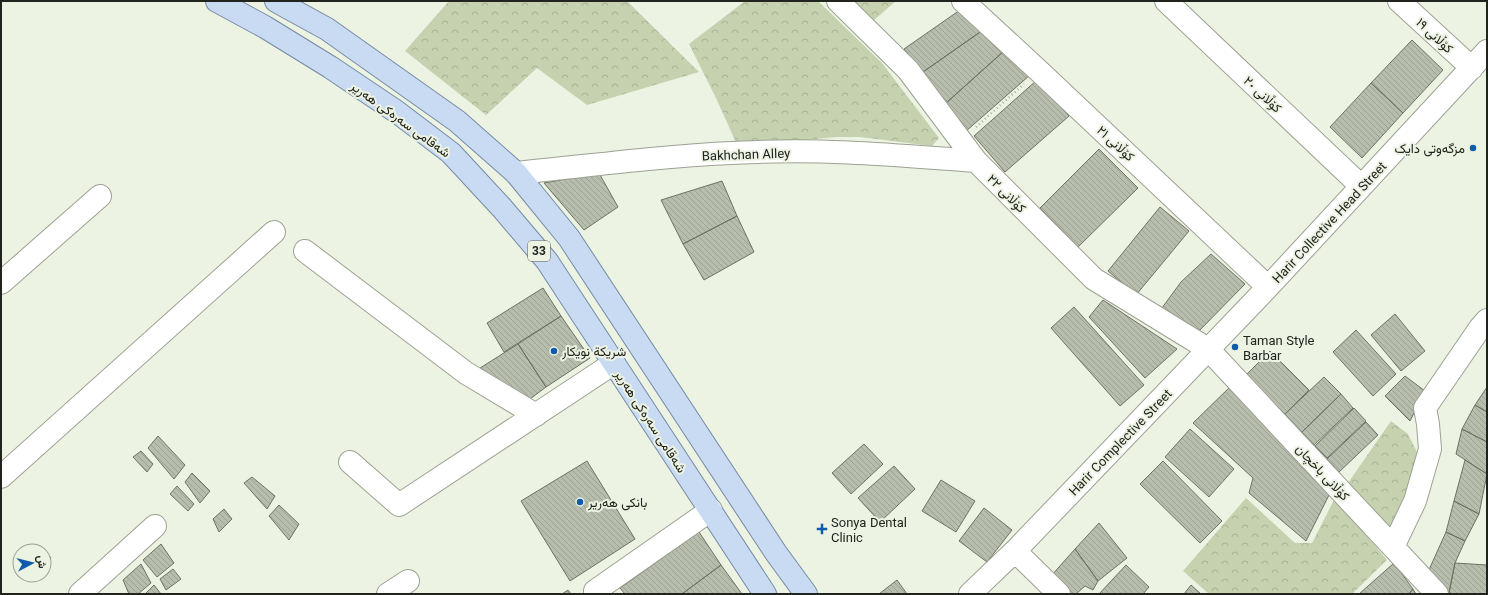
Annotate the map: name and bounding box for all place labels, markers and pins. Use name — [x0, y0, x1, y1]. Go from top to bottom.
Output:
place label: مزگەوتی دایک — [1395, 140, 1465, 160]
marker: مزگەوتی دایک — [1468, 143, 1478, 153]
place label: Taman Style Barbar — [1243, 332, 1315, 367]
marker: Taman Style Barbar — [1230, 342, 1240, 352]
place label: شريكة نويكار — [561, 343, 626, 363]
marker: شريكة نويكار — [549, 346, 559, 356]
place label: بانکی هەریر — [587, 494, 647, 514]
marker: بانکی هەریر — [575, 497, 585, 507]
place label: Sonya Dental Clinic — [831, 514, 907, 549]
marker: Sonya Dental Clinic — [816, 523, 828, 535]

